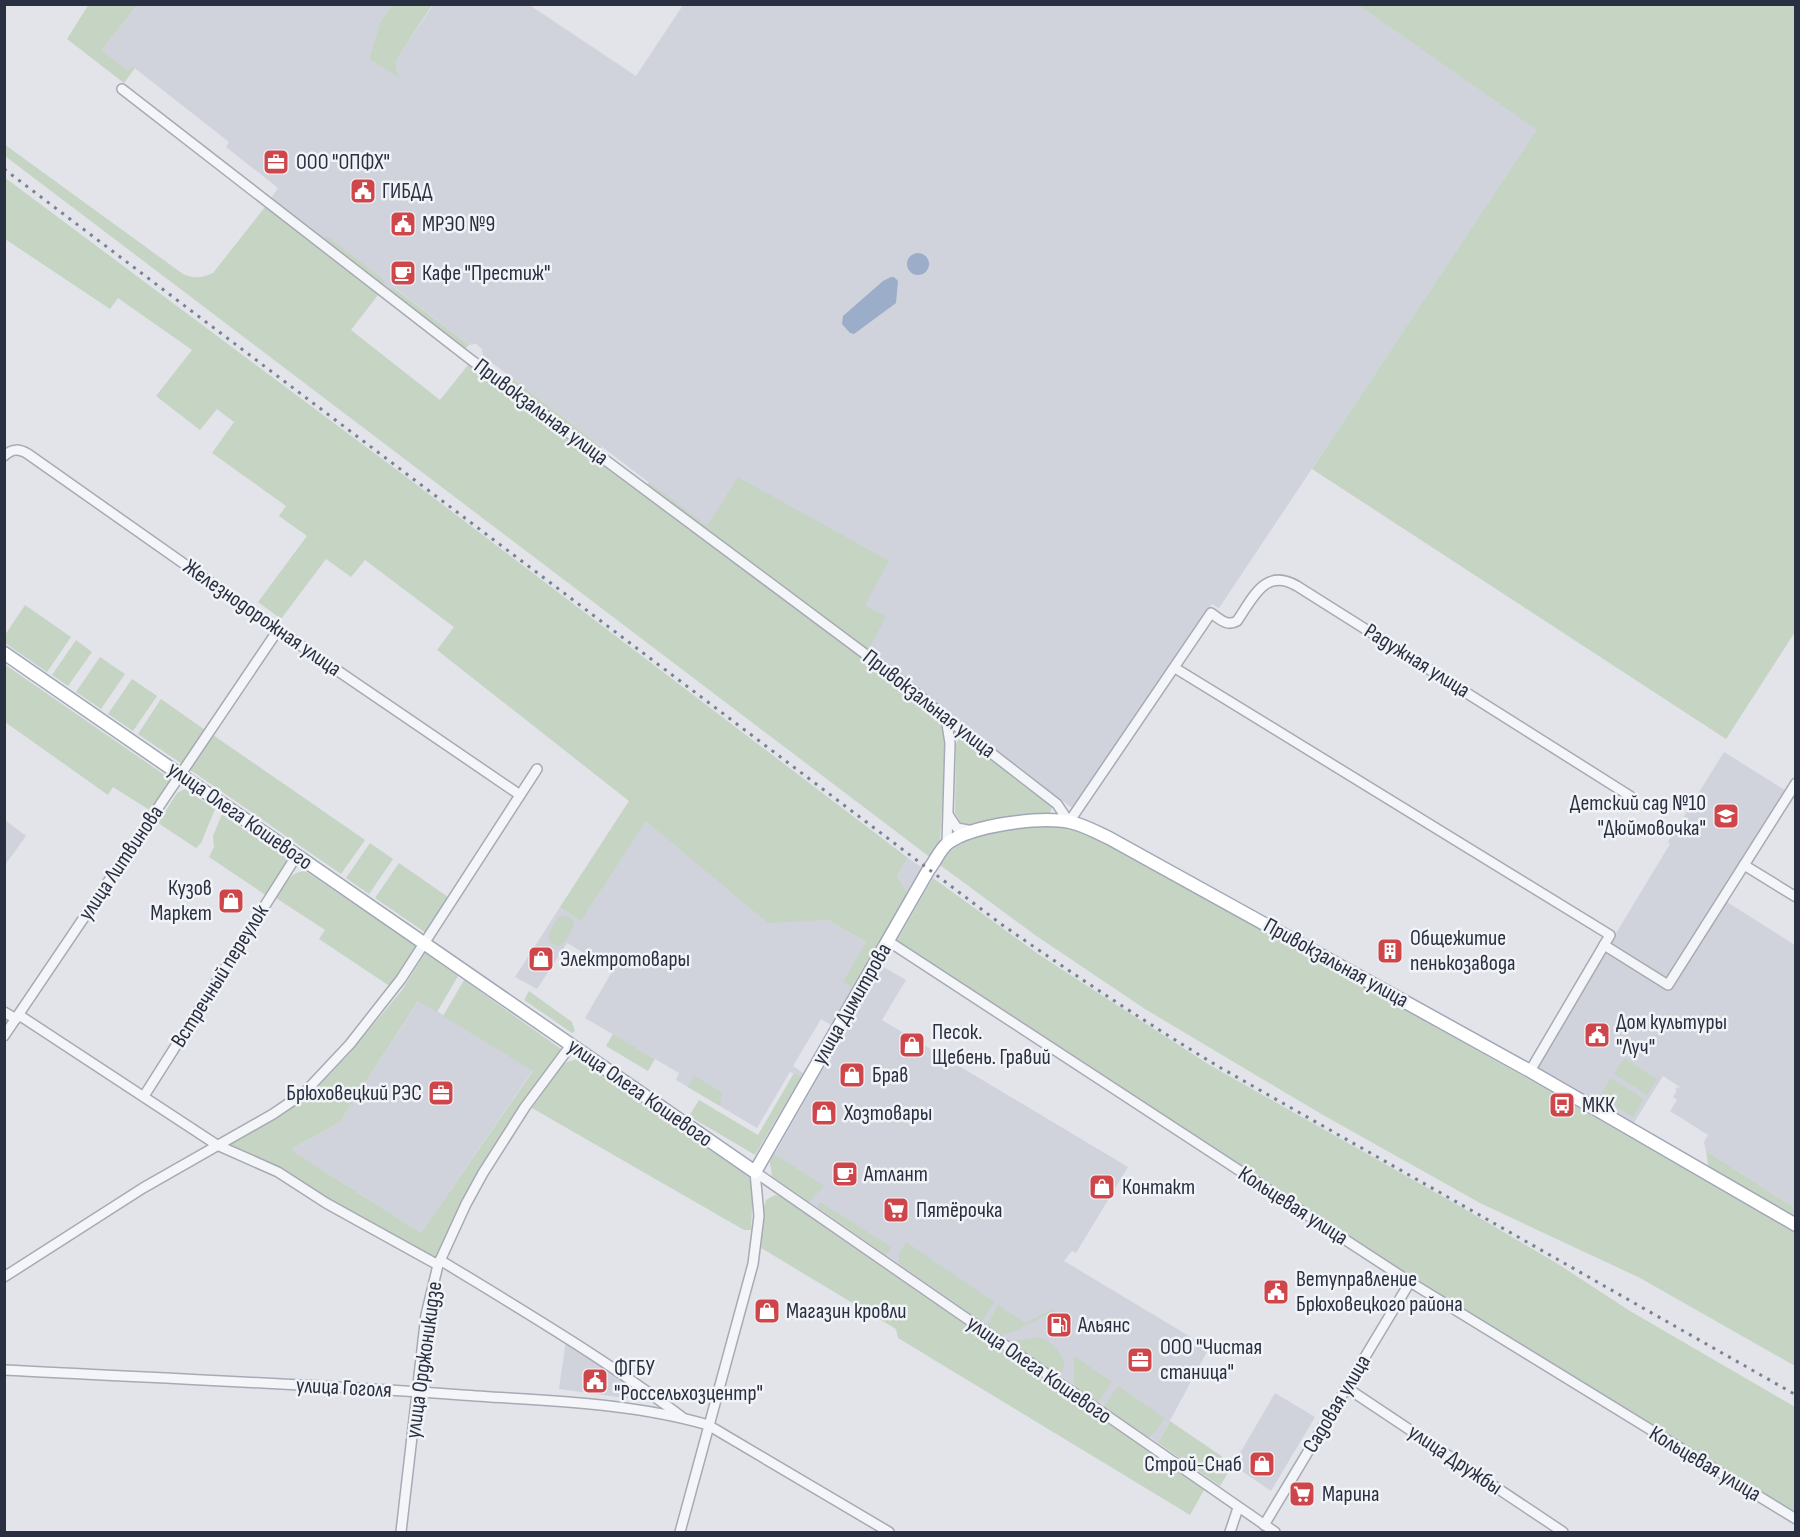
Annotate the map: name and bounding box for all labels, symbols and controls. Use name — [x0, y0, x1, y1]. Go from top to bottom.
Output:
office icon: ООО "ОПФХ" — [261, 147, 291, 177]
place label: ООО "ОПФХ" — [296, 149, 390, 176]
public building icon: ГИБДД — [348, 176, 378, 206]
place label: ГИБДД — [382, 178, 433, 205]
public building icon: МРЭО №9 — [388, 209, 418, 239]
place label: МРЭО №9 — [422, 211, 495, 238]
cafe icon: Кафе "Престиж" — [388, 258, 418, 288]
place label: Кафе "Престиж" — [422, 260, 550, 287]
street label: Привокзальная улица — [468, 353, 614, 471]
street label: Железнодорожная улица — [178, 553, 346, 683]
street label: Радужная улица — [1359, 618, 1475, 704]
street label: Привокзальная улица — [857, 644, 1001, 764]
street label: улица Олега Кошевого — [162, 756, 318, 876]
place label: Детский сад №10 "Дюймовочка" — [1570, 790, 1706, 842]
street label: улица Литвинова — [73, 800, 169, 926]
school or university icon: Детский сад №10 "Дюймовочка" — [1711, 801, 1741, 831]
place label: Кузов Маркет — [150, 875, 212, 927]
shop icon: Кузов Маркет — [216, 886, 246, 916]
street label: Встречный переулок — [165, 899, 275, 1053]
street label: Привокзальная улица — [1259, 912, 1413, 1014]
place label: Общежитие пенькозавода — [1410, 925, 1516, 977]
building icon: Общежитие пенькозавода — [1375, 936, 1405, 966]
street label: улица Димитрова — [806, 938, 898, 1070]
shop icon: Электротовары — [526, 944, 556, 974]
place label: Электротовары — [560, 946, 690, 973]
place label: Дом культуры "Луч" — [1616, 1009, 1727, 1061]
place label: Песок. Щебень. Гравий — [932, 1019, 1051, 1071]
public building icon: Дом культуры "Луч" — [1582, 1020, 1612, 1050]
shop icon: Песок. Щебень. Гравий — [897, 1030, 927, 1060]
street label: улица Олега Кошевого — [562, 1033, 718, 1153]
shop icon: Брав — [837, 1060, 867, 1090]
place label: Брав — [872, 1062, 908, 1089]
office icon: Брюховецкий РЭС — [426, 1078, 456, 1108]
place label: Брюховецкий РЭС — [286, 1080, 422, 1107]
bus stop icon: МКК — [1547, 1090, 1577, 1120]
place label: МКК — [1582, 1092, 1615, 1119]
shop icon: Хозтовары — [809, 1098, 839, 1128]
place label: Хозтовары — [843, 1100, 932, 1127]
cafe icon: Атлант — [830, 1159, 860, 1189]
street label: Кольцевая улица — [1233, 1160, 1353, 1252]
place label: Атлант — [863, 1161, 928, 1188]
shop icon: Контакт — [1087, 1172, 1117, 1202]
place label: Контакт — [1122, 1174, 1195, 1201]
supermarket icon: Пятёрочка — [881, 1195, 911, 1225]
place label: Пятёрочка — [916, 1197, 1003, 1224]
place label: Ветуправление Брюховецкого района — [1296, 1266, 1463, 1318]
public building icon: Ветуправление Брюховецкого района — [1261, 1277, 1291, 1307]
street label: улица Орджоникидзе — [400, 1280, 448, 1440]
shop icon: Магазин кровли — [752, 1296, 782, 1326]
place label: Магазин кровли — [786, 1298, 906, 1325]
street label: улица Олега Кошевого — [961, 1310, 1117, 1430]
fuel station icon: Альянс — [1044, 1310, 1074, 1340]
place label: Альянс — [1077, 1312, 1130, 1339]
place label: ООО "Чистая станица" — [1160, 1334, 1262, 1386]
office icon: ООО "Чистая станица" — [1125, 1345, 1155, 1375]
street label: Садовая улица — [1297, 1350, 1377, 1458]
place label: ФГБУ "Россельхозцентр" — [614, 1355, 763, 1407]
public building icon: ФГБУ "Россельхозцентр" — [580, 1366, 610, 1396]
street label: улица Гоголя — [295, 1372, 393, 1404]
street label: улица Дружбы — [1403, 1419, 1507, 1501]
street label: Кольцевая улица — [1644, 1420, 1766, 1508]
shop icon: Строй-Снаб — [1247, 1449, 1277, 1479]
place label: Строй-Снаб — [1144, 1451, 1242, 1478]
supermarket icon: Марина — [1287, 1479, 1317, 1509]
place label: Марина — [1322, 1481, 1380, 1508]

